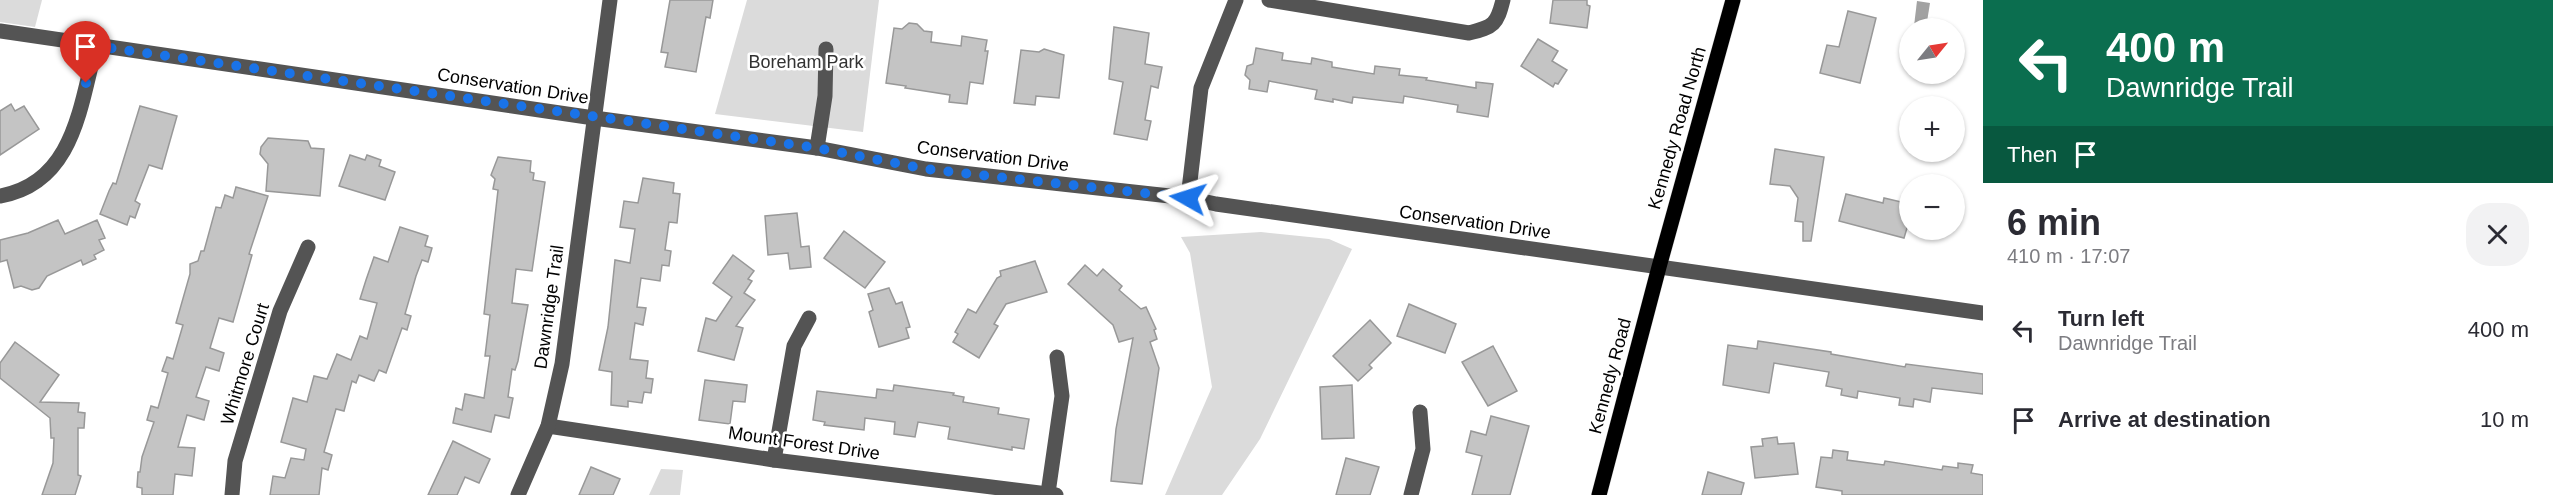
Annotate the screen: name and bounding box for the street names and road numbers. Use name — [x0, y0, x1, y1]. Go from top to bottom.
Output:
street label: Kennedy Road North — [1644, 44, 1710, 212]
street label: Conservation Drive — [436, 64, 590, 108]
street label: Conservation Drive — [916, 137, 1070, 175]
street label: Conservation Drive — [1398, 201, 1552, 243]
street label: Dawnridge Trail — [530, 244, 568, 370]
street label: Whitmore Court — [217, 301, 273, 427]
street label: Kennedy Road — [1585, 316, 1635, 436]
street label: Mount Forest Drive — [727, 422, 881, 464]

